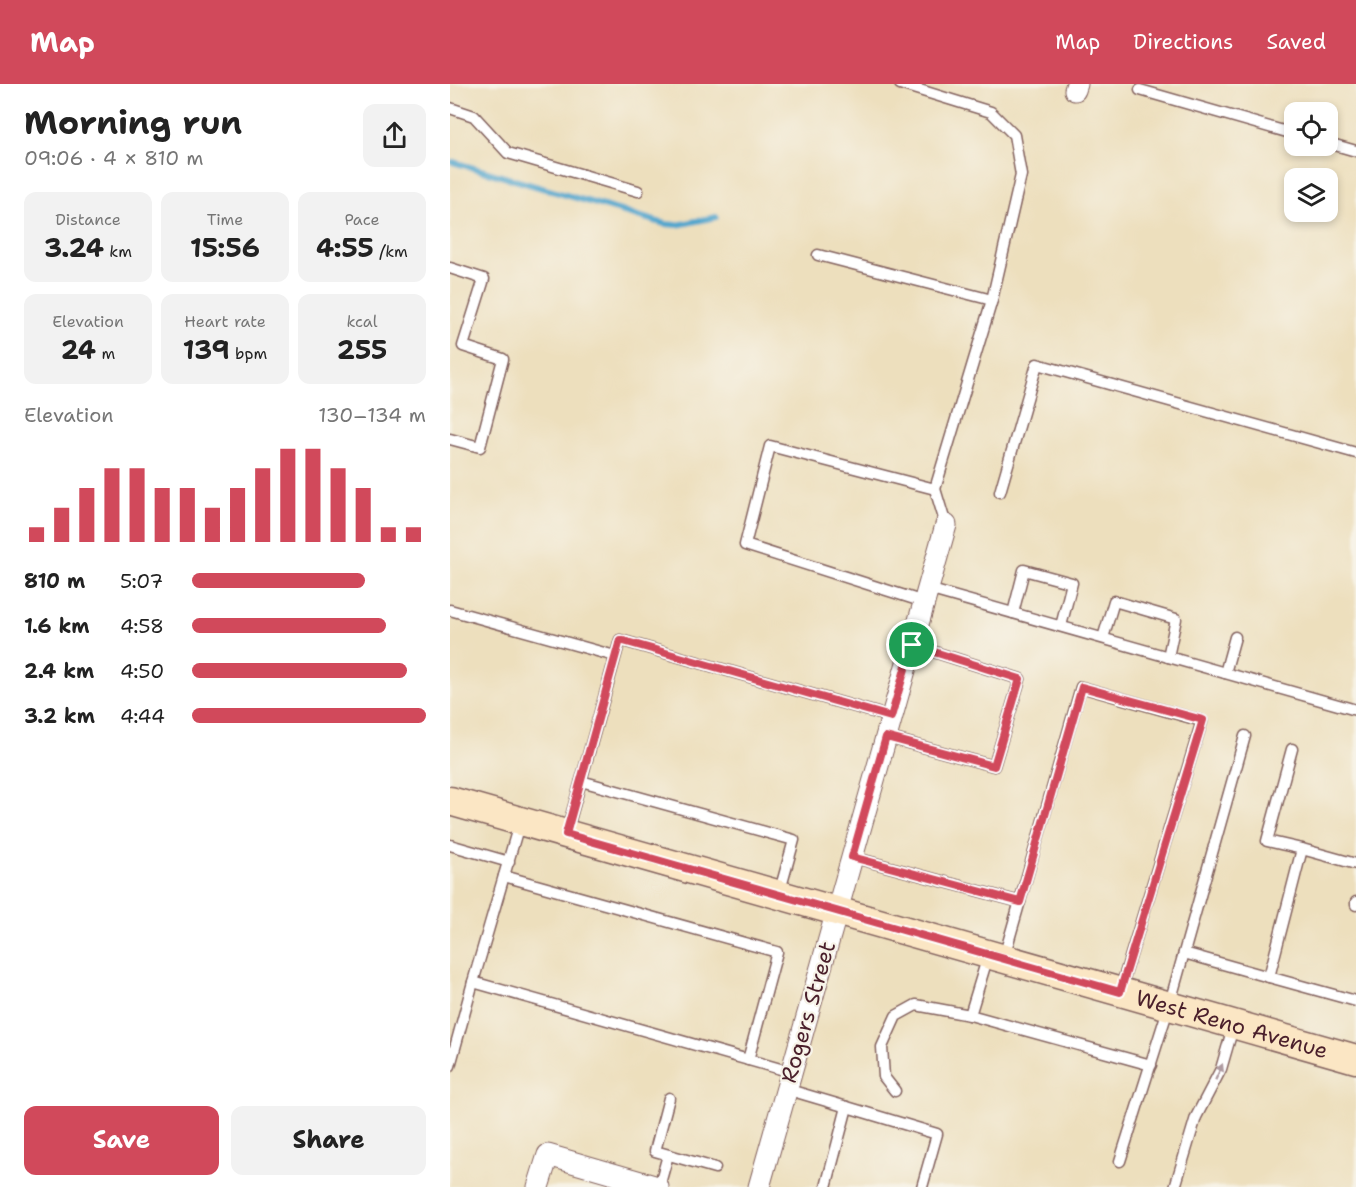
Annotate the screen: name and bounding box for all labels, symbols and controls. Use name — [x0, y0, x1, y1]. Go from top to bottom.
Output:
text: Map — [30, 23, 95, 61]
text: Map — [1055, 28, 1100, 56]
text: Directions — [1133, 28, 1233, 56]
text: Saved — [1266, 28, 1326, 56]
text: Morning run — [24, 100, 242, 145]
map controls — [1284, 102, 1338, 222]
button: locate — [1284, 102, 1338, 156]
button: share — [363, 104, 426, 167]
text: 09:06 · 4 × 810 m — [24, 145, 203, 171]
button: layers — [1284, 168, 1338, 222]
text: Distance — [55, 209, 121, 230]
text: Time — [207, 209, 243, 230]
text: Pace — [344, 209, 380, 230]
text: 3.24 — [44, 230, 104, 265]
text: 15:56 — [190, 230, 260, 265]
text: 4:55 — [316, 230, 374, 265]
text: km — [104, 241, 132, 262]
text: /km — [374, 241, 408, 262]
text: Elevation — [52, 311, 124, 332]
text: Heart rate — [184, 311, 266, 332]
text: kcal — [346, 311, 378, 332]
text: 24 — [61, 332, 96, 367]
text: 139 — [183, 332, 230, 367]
text: 255 — [337, 332, 387, 367]
text: m — [96, 343, 115, 364]
text: bpm — [230, 343, 267, 364]
text: Elevation — [24, 402, 114, 428]
text: 130–134 m — [318, 402, 426, 428]
text: 810 m — [24, 568, 85, 594]
text: 5:07 — [120, 568, 163, 594]
text: 1.6 km — [24, 613, 90, 639]
text: 4:58 — [120, 613, 164, 639]
pin — [886, 619, 937, 670]
icon: arrive — [895, 628, 928, 661]
text: 2.4 km — [24, 658, 94, 684]
text: 4:50 — [120, 658, 164, 684]
text: 3.2 km — [24, 703, 95, 729]
text: 4:44 — [120, 703, 165, 729]
street label: Rogers Street — [774, 938, 842, 1086]
street label: West Reno Avenue — [1132, 983, 1331, 1065]
one-way arrow — [1214, 1063, 1224, 1081]
button: Save — [24, 1106, 219, 1175]
button: Share — [231, 1106, 426, 1175]

